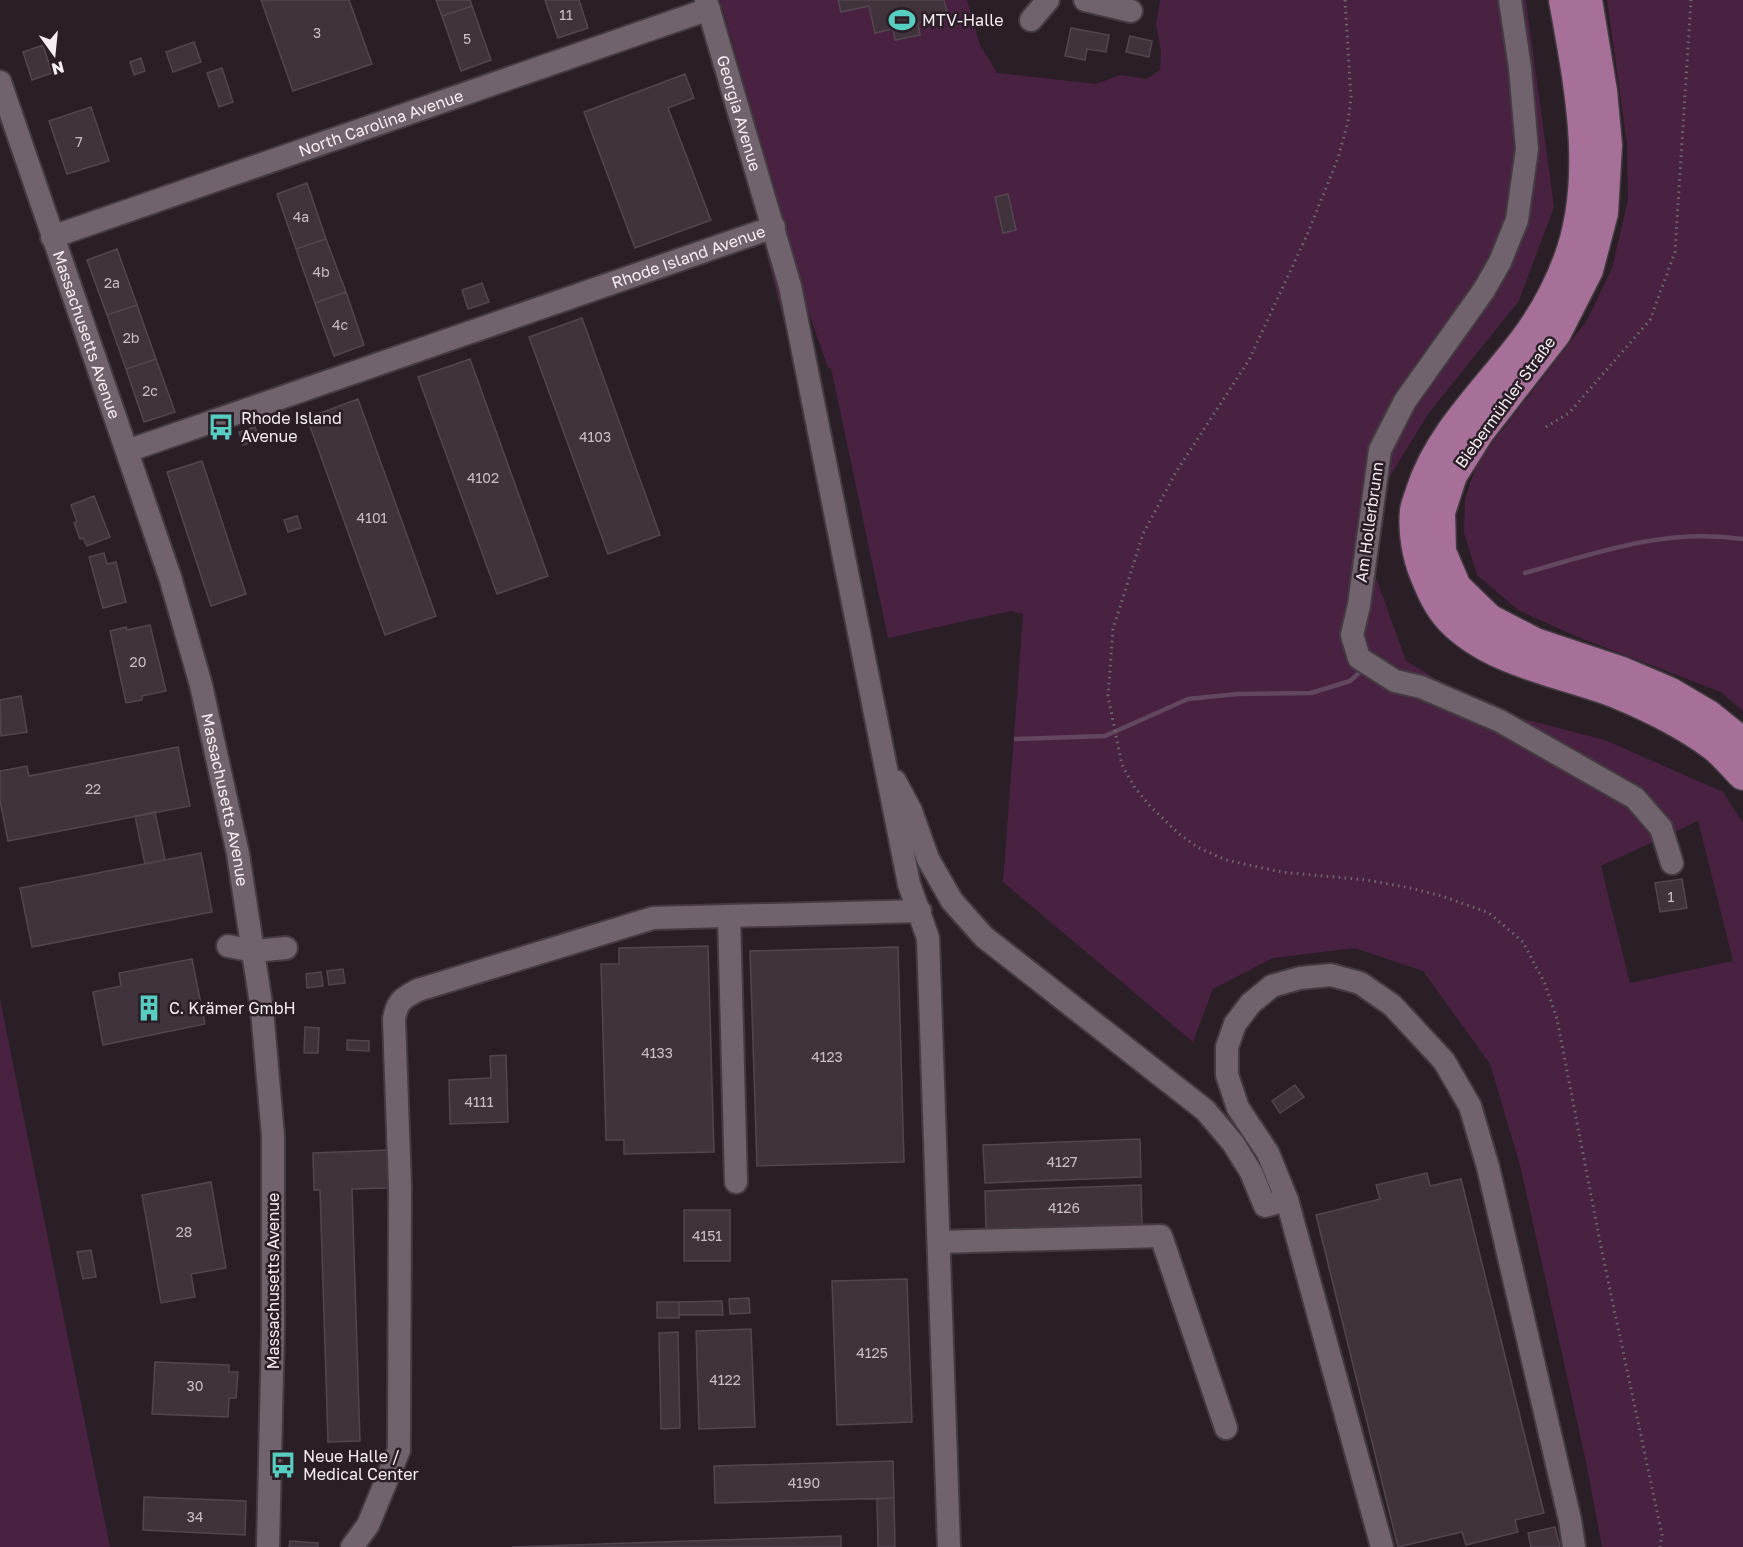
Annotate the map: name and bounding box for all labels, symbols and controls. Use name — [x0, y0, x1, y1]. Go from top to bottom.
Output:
sports icon: MTV-Halle — [887, 5, 917, 35]
house number: 11 — [559, 6, 573, 23]
place label: MTV-Halle — [922, 10, 1004, 30]
north arrow — [24, 24, 84, 84]
house number: 3 — [313, 24, 321, 41]
house number: 5 — [463, 30, 471, 47]
street label: Georgia Avenue — [713, 53, 766, 174]
text: N — [49, 57, 66, 80]
street label: North Carolina Avenue — [296, 85, 466, 161]
house number: 7 — [75, 133, 83, 150]
house number: 4a — [293, 208, 309, 225]
street label: Rhode Island Avenue — [609, 221, 768, 293]
street label: Massachusetts Avenue — [49, 248, 125, 421]
house number: 4b — [312, 263, 330, 280]
house number: 2a — [104, 274, 120, 291]
house number: 4c — [332, 316, 348, 333]
house number: 2b — [123, 329, 139, 346]
street label: Biebermühler Straße — [1451, 332, 1559, 472]
house number: 2c — [142, 382, 158, 399]
place label: Rhode Island Avenue — [241, 408, 342, 446]
bus stop icon: Rhode Island Avenue — [206, 412, 236, 442]
house number: 4103 — [579, 428, 611, 445]
street label: Am Hollerbrunn — [1351, 460, 1387, 584]
house number: 4102 — [467, 469, 499, 486]
house number: 4101 — [357, 509, 388, 526]
house number: 20 — [130, 653, 146, 670]
street label: Massachusetts Avenue — [197, 711, 253, 888]
house number: 22 — [85, 780, 101, 797]
house number: 1 — [1668, 888, 1675, 905]
building icon: C. Krämer GmbH — [134, 993, 164, 1023]
place label: C. Krämer GmbH — [169, 998, 296, 1018]
house number: 4133 — [641, 1044, 673, 1061]
house number: 4123 — [811, 1048, 843, 1065]
house number: 4111 — [465, 1093, 494, 1110]
house number: 4127 — [1047, 1153, 1077, 1170]
street label: Massachusetts Avenue — [263, 1193, 283, 1369]
house number: 4126 — [1048, 1199, 1080, 1216]
house number: 28 — [176, 1223, 192, 1240]
house number: 4151 — [692, 1227, 722, 1244]
house number: 4125 — [856, 1344, 888, 1361]
house number: 4122 — [709, 1371, 741, 1388]
house number: 30 — [187, 1377, 203, 1394]
place label: Neue Halle / Medical Center — [303, 1446, 419, 1484]
bus stop icon: Neue Halle / Medical Center — [268, 1450, 298, 1480]
house number: 4190 — [788, 1474, 820, 1491]
house number: 34 — [187, 1508, 203, 1525]

